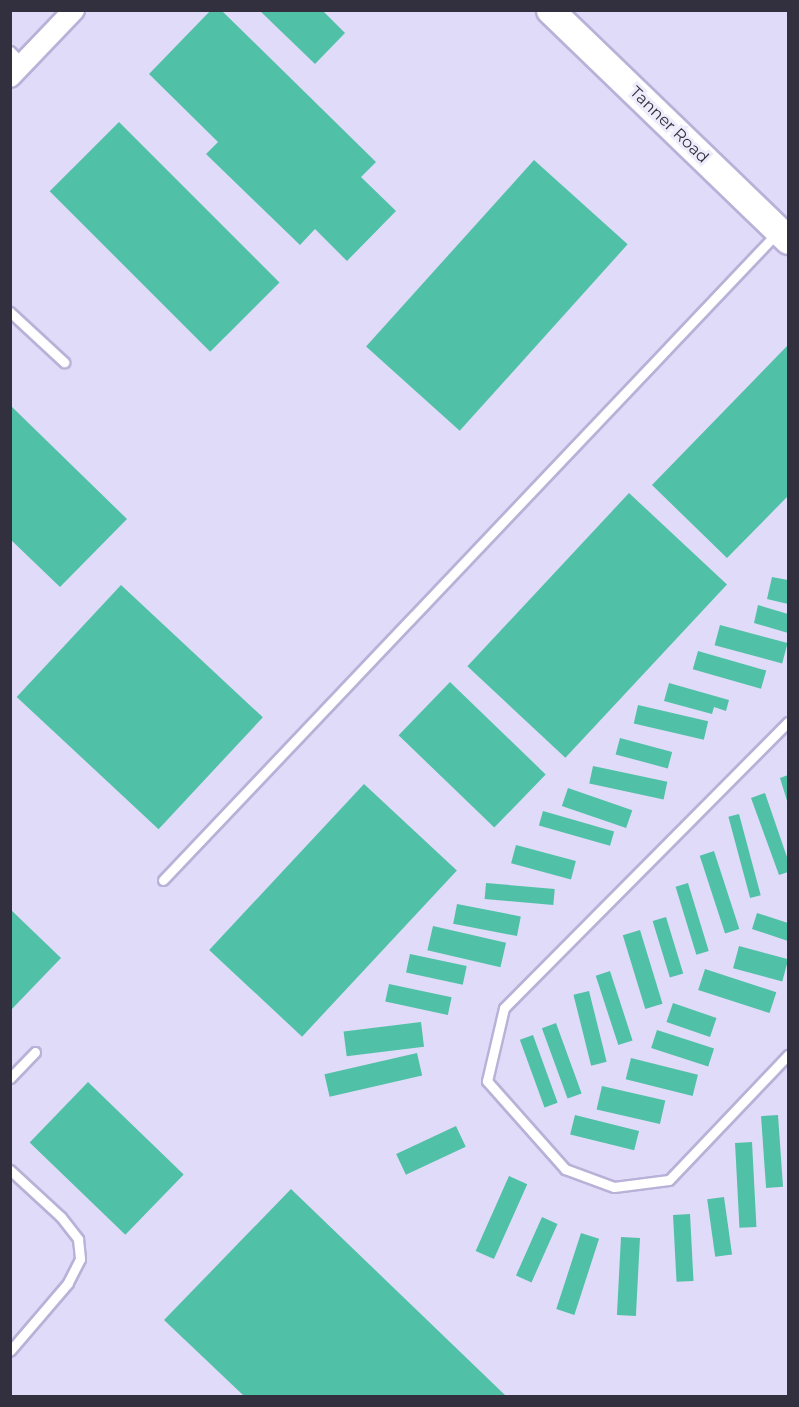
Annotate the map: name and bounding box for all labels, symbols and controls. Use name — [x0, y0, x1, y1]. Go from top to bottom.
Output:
street label: Tanner Road — [626, 83, 712, 167]

